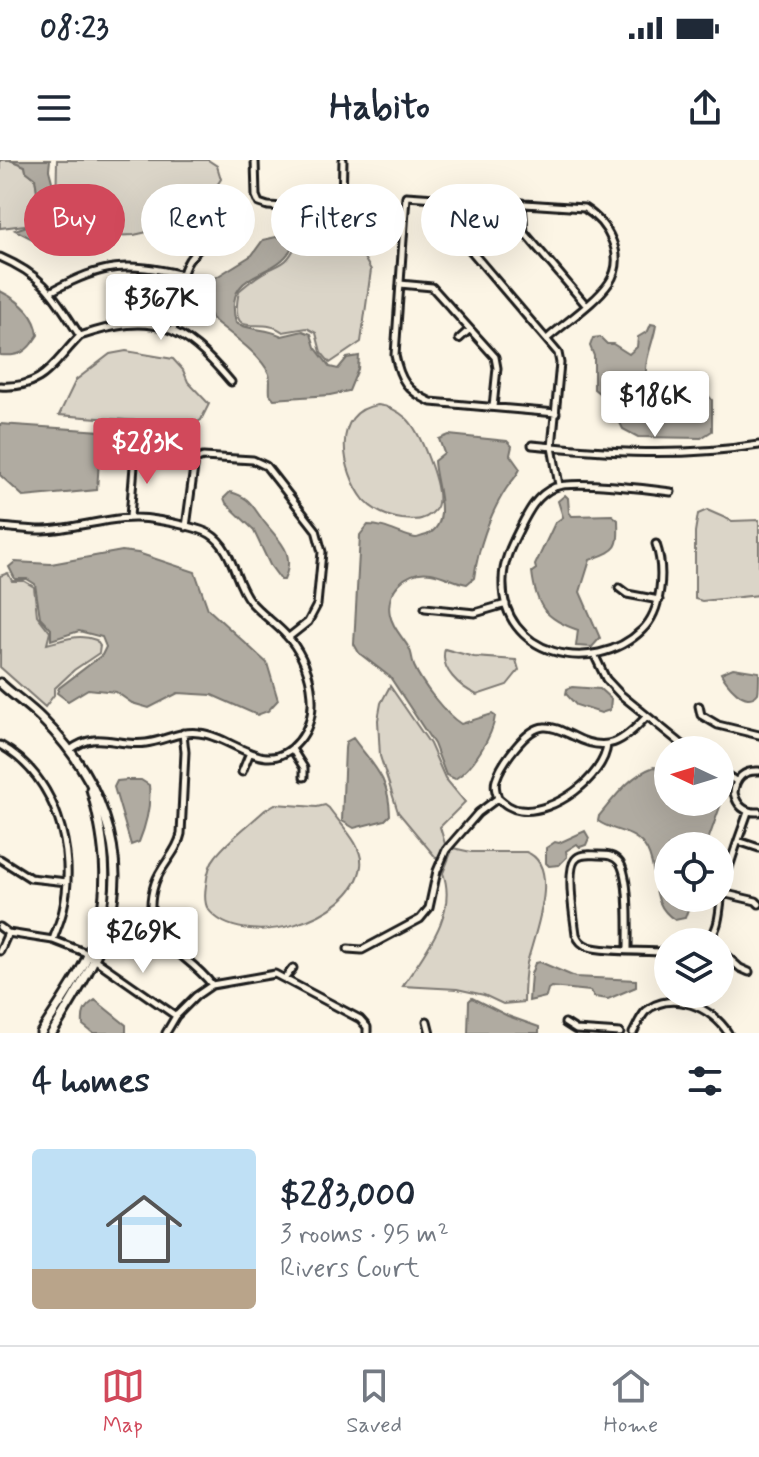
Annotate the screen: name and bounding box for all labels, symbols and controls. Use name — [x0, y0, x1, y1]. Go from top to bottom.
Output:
text: 08:23 — [40, 9, 109, 48]
text: Habito — [329, 85, 430, 132]
icon: menu — [32, 86, 76, 130]
icon: share — [683, 86, 727, 130]
chip: Buy — [24, 184, 125, 256]
chip: Rent — [141, 184, 255, 256]
chip: Filters — [271, 184, 405, 256]
chip: New — [421, 184, 527, 256]
pin: $367K — [105, 274, 217, 342]
text: $367K — [124, 283, 198, 317]
pin: $186K — [599, 371, 711, 439]
text: $186K — [619, 380, 691, 414]
pin: $283K — [91, 418, 203, 486]
text: $283K — [111, 427, 183, 461]
north arrow — [654, 736, 734, 816]
map controls — [654, 736, 734, 1008]
button: locate — [654, 832, 734, 912]
pin: $269K — [87, 907, 199, 975]
text: $269K — [106, 916, 180, 950]
button: layers — [654, 928, 734, 1008]
text: 4 homes — [32, 1059, 150, 1104]
icon: filters — [683, 1059, 727, 1103]
text: $283,000 — [280, 1173, 415, 1218]
icon: home — [96, 1181, 192, 1277]
text: 3 rooms · 95 m² — [280, 1218, 449, 1252]
text: Rivers Court — [280, 1252, 420, 1286]
tab: Map — [101, 1364, 145, 1440]
tab: Saved — [346, 1364, 402, 1440]
tab: Home — [604, 1364, 658, 1440]

